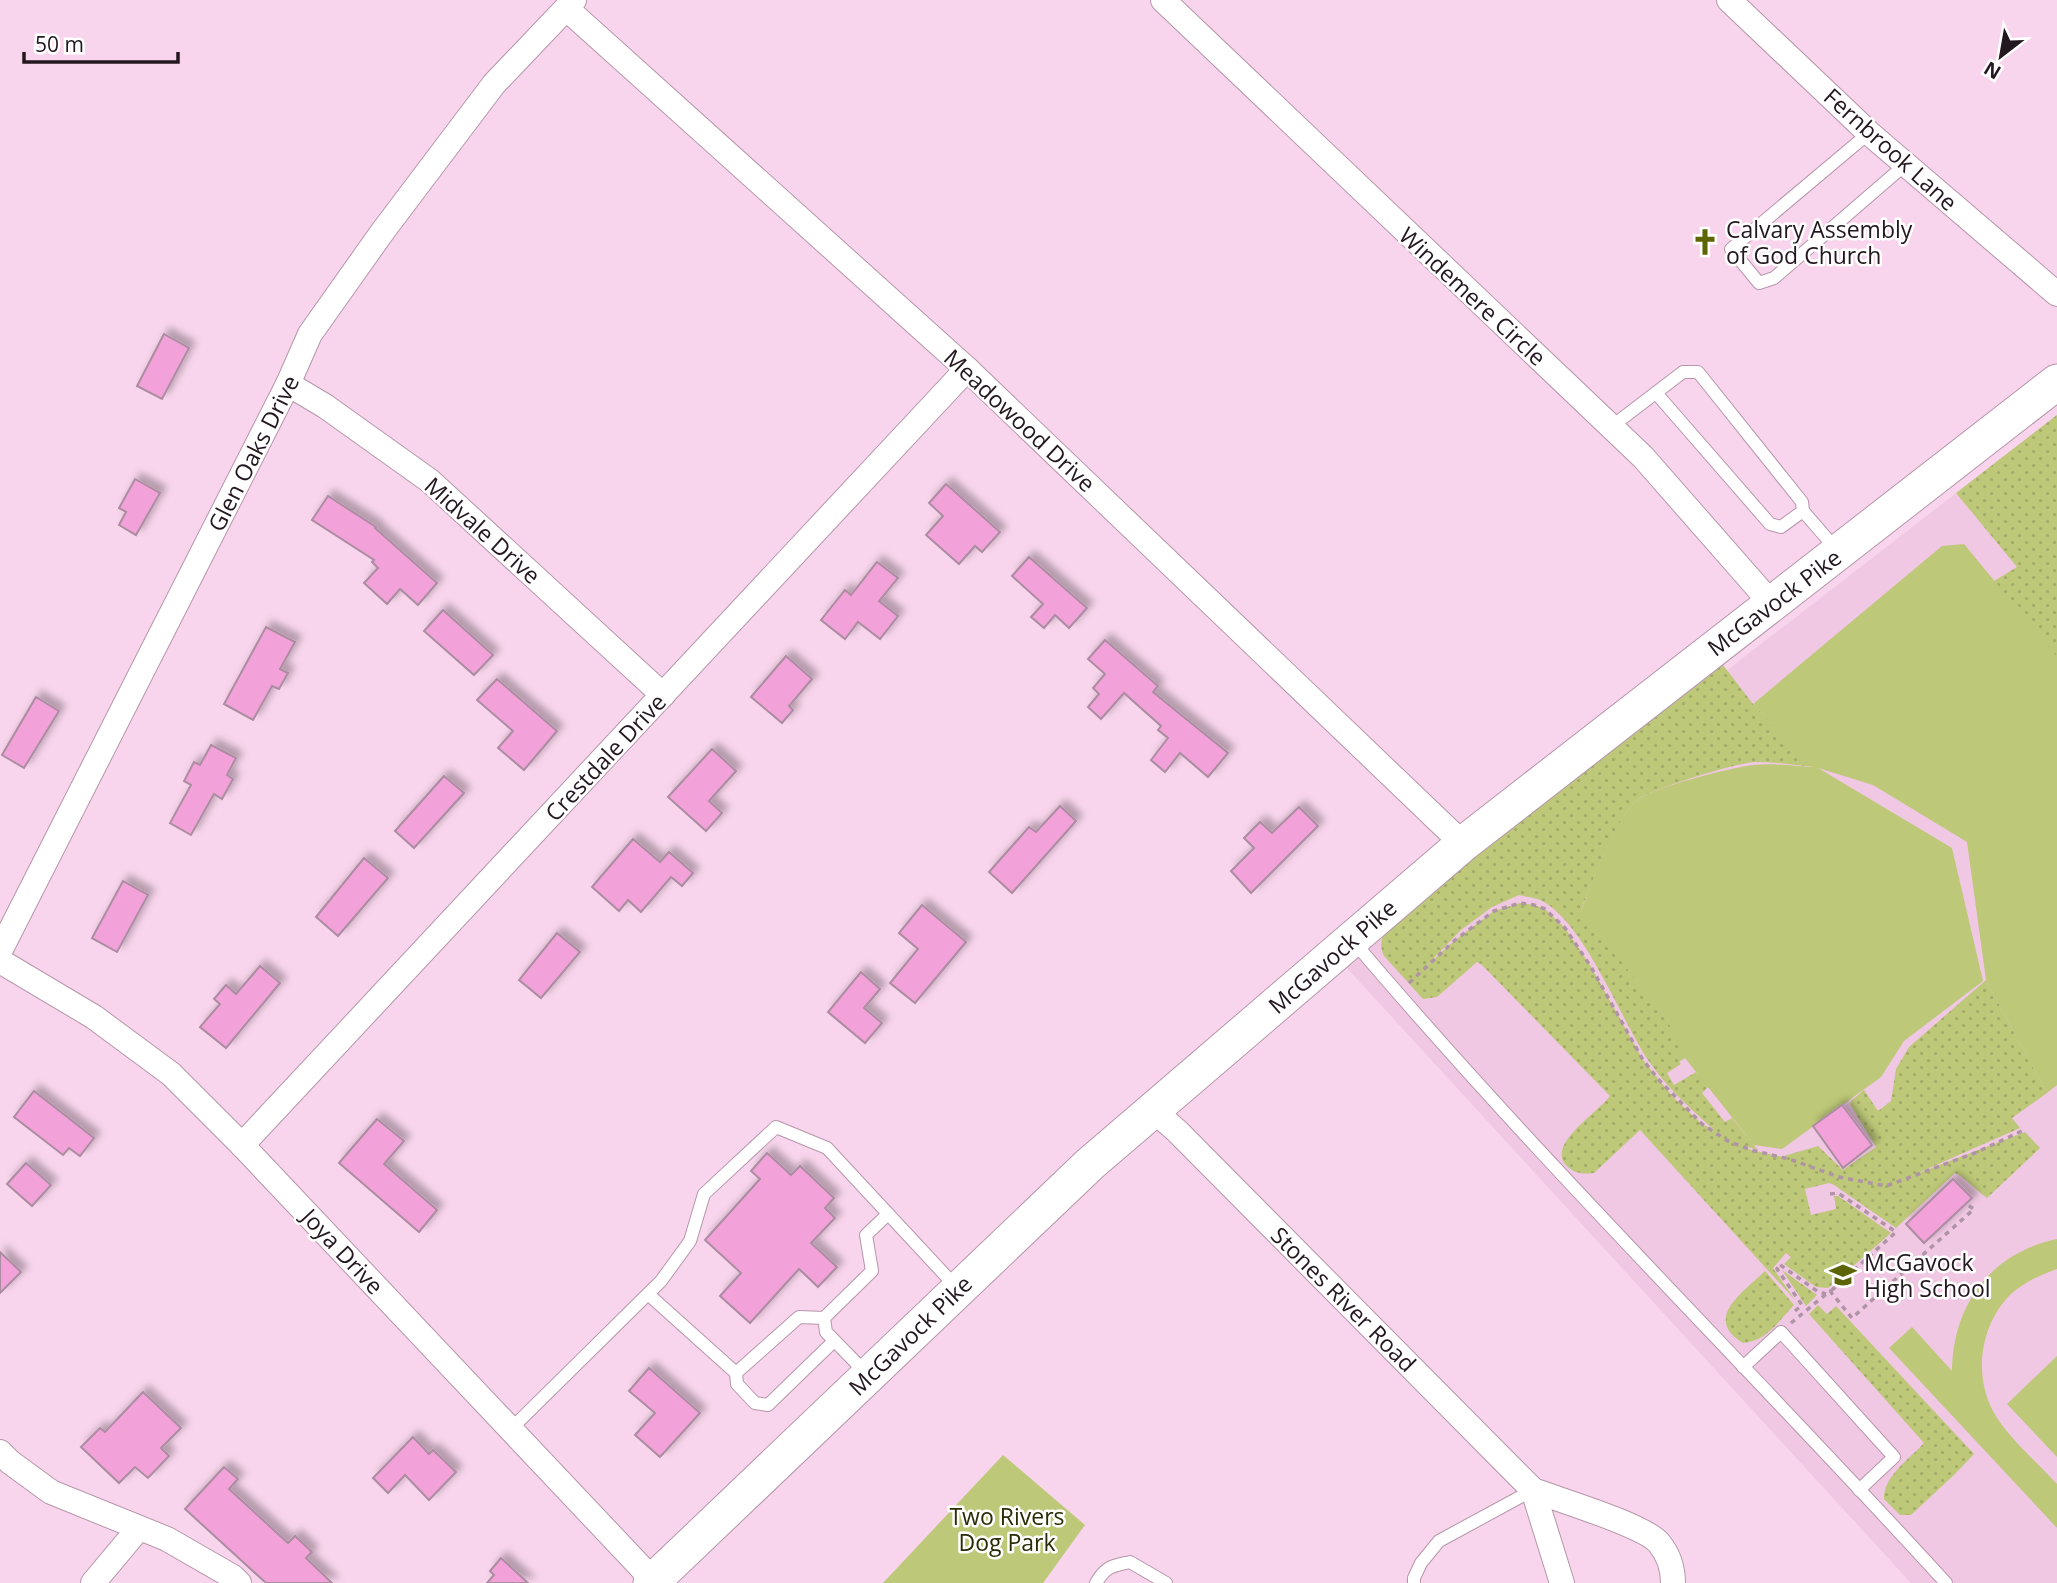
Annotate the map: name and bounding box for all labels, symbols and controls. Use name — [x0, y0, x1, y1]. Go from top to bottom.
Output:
scale bar — [24, 21, 178, 65]
north arrow — [1966, 21, 2036, 91]
text: 50 m — [35, 30, 84, 58]
text: N — [1979, 55, 2006, 86]
street label: Fernbrook Lane — [1817, 80, 1965, 218]
place label: Calvary Assembly of God Church — [1726, 213, 1913, 271]
street label: Windemere Circle — [1393, 219, 1553, 373]
church icon: Calvary Assembly of God Church — [1690, 227, 1720, 257]
street label: Meadowood Drive — [937, 341, 1103, 499]
street label: Glen Oaks Drive — [200, 369, 306, 537]
street label: Midvale Drive — [418, 469, 548, 591]
street label: McGavock Pike — [1700, 541, 1848, 663]
street label: Crestdale Drive — [537, 686, 673, 828]
street label: McGavock Pike — [1261, 891, 1403, 1021]
street label: Joya Drive — [294, 1200, 391, 1301]
street label: Stones River Road — [1264, 1219, 1424, 1379]
place label: McGavock High School — [1864, 1246, 1991, 1304]
school or university icon: McGavock High School — [1828, 1260, 1858, 1290]
street label: McGavock Pike — [841, 1268, 979, 1402]
park label: Two Rivers Dog Park — [949, 1500, 1065, 1558]

